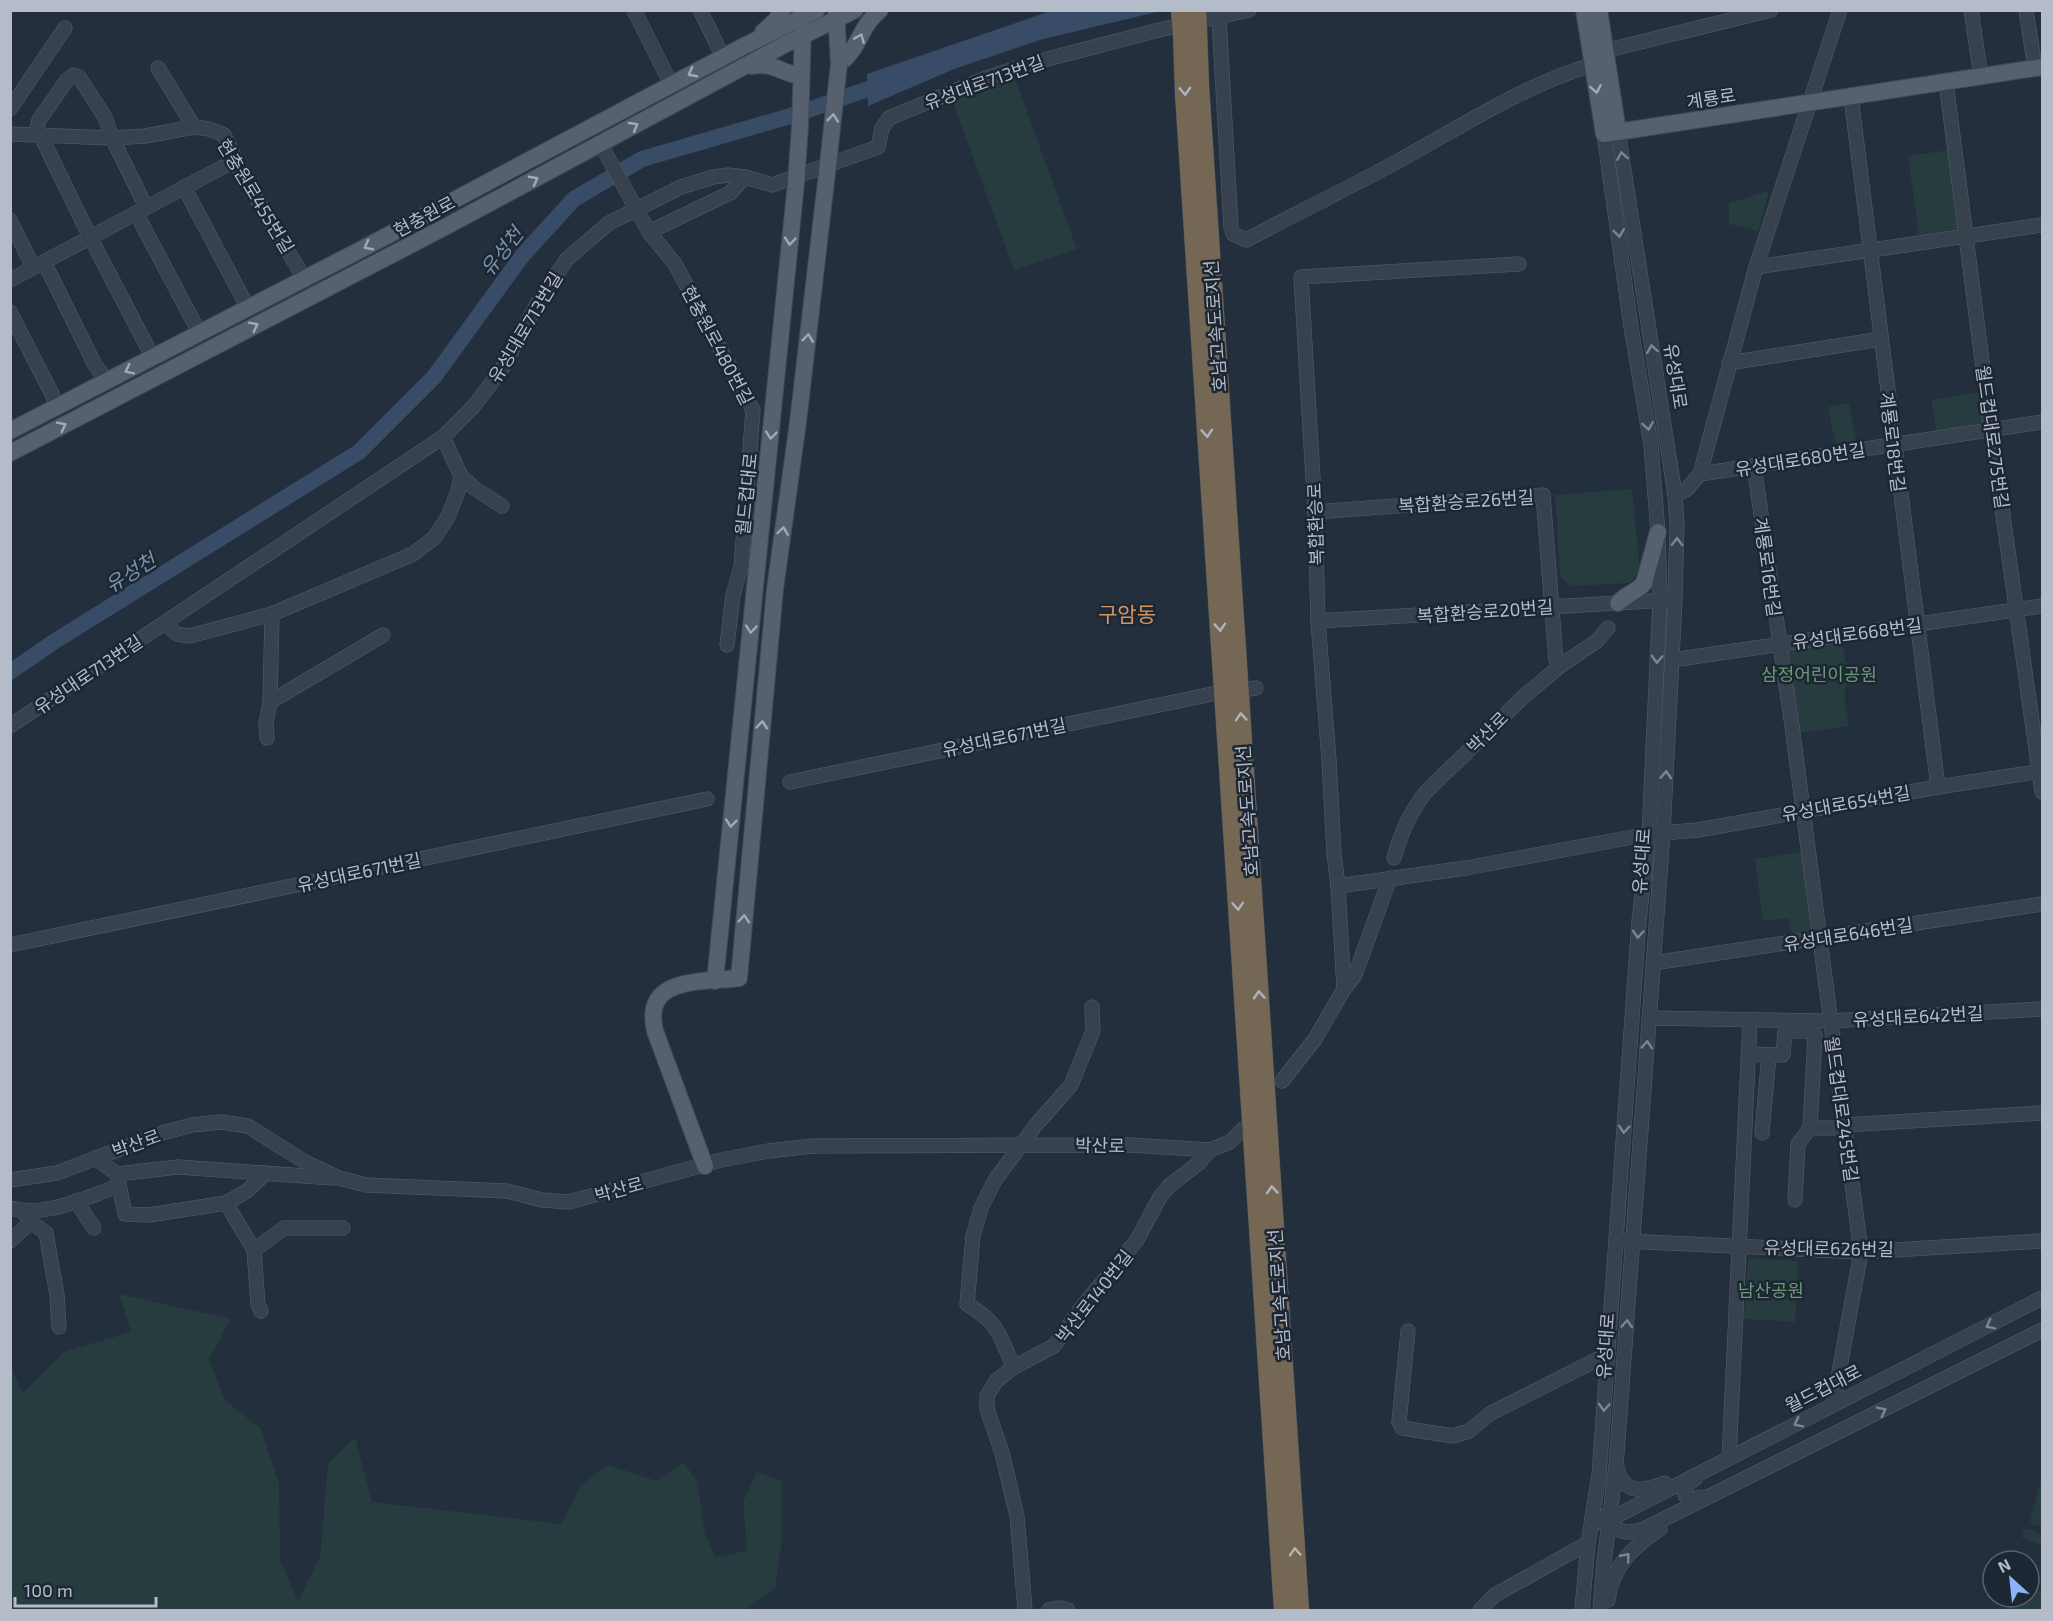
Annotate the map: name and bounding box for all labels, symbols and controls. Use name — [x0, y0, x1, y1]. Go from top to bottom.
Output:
one-way arrow — [853, 33, 865, 44]
street label: 유성대로713번길 — [921, 50, 1047, 114]
one-way arrow — [688, 66, 699, 77]
street label: 계룡로 — [1685, 83, 1737, 113]
one-way arrow — [1590, 84, 1602, 94]
one-way arrow — [1178, 87, 1191, 96]
one-way arrow — [826, 114, 839, 123]
one-way arrow — [628, 122, 638, 133]
street label: 현충원로455번길 — [213, 135, 299, 257]
one-way arrow — [1616, 151, 1628, 161]
one-way arrow — [527, 176, 538, 187]
street label: 현충원로 — [390, 191, 458, 241]
water label: 유성천 — [475, 220, 529, 280]
one-way arrow — [1612, 228, 1624, 237]
one-way arrow — [784, 236, 797, 245]
one-way arrow — [363, 239, 374, 250]
street label: 호남고속도로지선 — [1199, 259, 1231, 393]
street label: 유성대로713번길 — [483, 267, 567, 387]
street label: 현충원로480번길 — [677, 281, 759, 409]
one-way arrow — [248, 322, 259, 334]
one-way arrow — [801, 333, 814, 342]
street label: 유성대로 — [1660, 342, 1692, 410]
one-way arrow — [1647, 344, 1659, 353]
one-way arrow — [125, 363, 135, 374]
street label: 월드컵대로275번길 — [1972, 364, 2014, 510]
street label: 계룡로18번길 — [1876, 391, 1910, 493]
one-way arrow — [1641, 420, 1654, 430]
one-way arrow — [56, 422, 67, 433]
one-way arrow — [1200, 428, 1213, 437]
one-way arrow — [765, 430, 778, 439]
street label: 유성대로680번길 — [1733, 438, 1867, 480]
street label: 월드컵대로 — [731, 452, 761, 536]
street label: 복합환승로 — [1303, 482, 1327, 566]
street label: 복합환승로26번길 — [1397, 485, 1535, 517]
street label: 계룡로16번길 — [1750, 516, 1786, 618]
one-way arrow — [776, 527, 788, 536]
one-way arrow — [1671, 537, 1683, 546]
water label: 유성천 — [100, 546, 162, 597]
street label: 복합환승로20번길 — [1416, 595, 1554, 627]
district label: 구암동 — [1098, 601, 1156, 626]
street label: 유성대로668번길 — [1791, 613, 1923, 653]
one-way arrow — [1213, 623, 1226, 632]
one-way arrow — [745, 624, 758, 633]
street label: 유성대로713번길 — [30, 630, 146, 718]
one-way arrow — [1651, 654, 1664, 663]
park label: 삼정어린이공원 — [1761, 663, 1877, 685]
street label: 박산로 — [1462, 707, 1512, 757]
one-way arrow — [1234, 712, 1247, 721]
street label: 유성대로671번길 — [940, 713, 1068, 761]
one-way arrow — [755, 721, 768, 730]
street label: 호남고속도로지선 — [1231, 744, 1263, 878]
one-way arrow — [1659, 770, 1672, 779]
street label: 유성대로654번길 — [1780, 781, 1912, 825]
one-way arrow — [725, 818, 738, 827]
street label: 유성대로 — [1628, 827, 1654, 895]
street label: 유성대로671번길 — [295, 848, 423, 896]
one-way arrow — [1232, 901, 1245, 910]
street label: 유성대로646번길 — [1782, 913, 1914, 955]
one-way arrow — [737, 915, 750, 924]
one-way arrow — [1632, 930, 1645, 939]
one-way arrow — [1253, 991, 1266, 1000]
street label: 유성대로642번길 — [1852, 1002, 1984, 1030]
street label: 월드컵대로245번길 — [1821, 1035, 1863, 1183]
one-way arrow — [1641, 1041, 1654, 1050]
street label: 박산로 — [109, 1124, 163, 1162]
one-way arrow — [1617, 1124, 1630, 1133]
street label: 박산로 — [1075, 1134, 1125, 1156]
street label: 박산로 — [592, 1172, 646, 1206]
one-way arrow — [1266, 1185, 1279, 1194]
street label: 호남고속도로지선 — [1263, 1228, 1295, 1362]
street label: 유성대로626번길 — [1764, 1236, 1894, 1260]
street label: 박산로140번길 — [1051, 1245, 1137, 1347]
park label: 남산공원 — [1738, 1279, 1804, 1301]
street label: 유성대로 — [1592, 1312, 1618, 1380]
one-way arrow — [1986, 1318, 1997, 1329]
one-way arrow — [1620, 1319, 1633, 1328]
street label: 월드컵대로 — [1781, 1359, 1865, 1417]
one-way arrow — [1598, 1403, 1611, 1412]
one-way arrow — [1875, 1407, 1886, 1418]
one-way arrow — [1794, 1416, 1804, 1427]
one-way arrow — [1289, 1548, 1302, 1557]
north arrow — [1981, 1549, 2041, 1609]
one-way arrow — [1619, 1553, 1630, 1564]
text: N — [1994, 1554, 2013, 1576]
scale bar — [15, 1570, 156, 1608]
text: 100 m — [24, 1579, 73, 1601]

